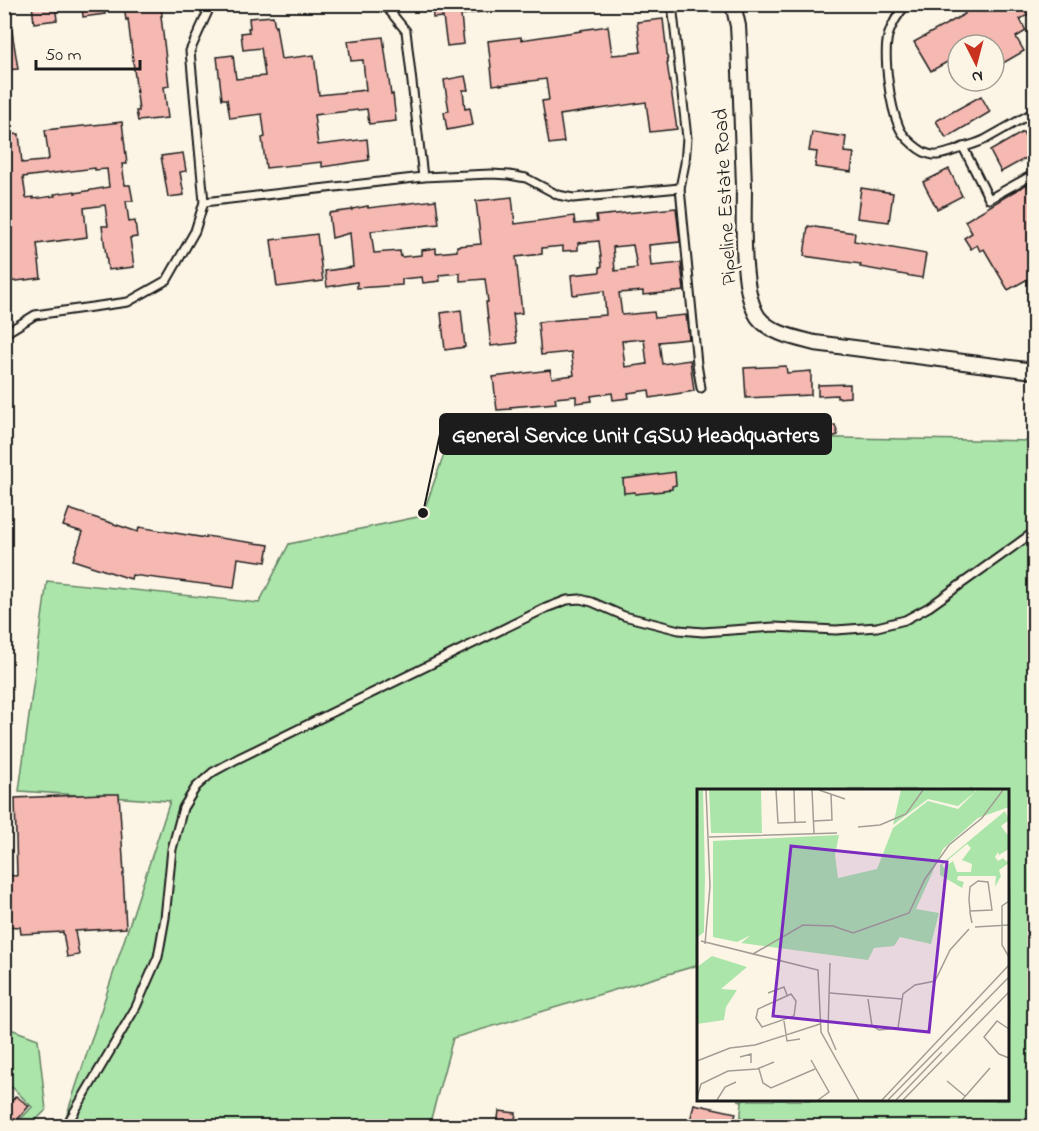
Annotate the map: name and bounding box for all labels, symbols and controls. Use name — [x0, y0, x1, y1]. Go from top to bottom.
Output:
scale bar — [36, 33, 140, 71]
north arrow — [946, 33, 1006, 93]
text: 50 m — [45, 43, 82, 69]
text: N — [971, 63, 984, 88]
street label: Pipeline Estate Road — [706, 108, 746, 286]
callout: General Service Unit (GSU) Headquarters — [440, 414, 831, 454]
text: General Service Unit (GSU) Headquarters — [452, 421, 820, 453]
inset map — [697, 789, 1009, 1101]

